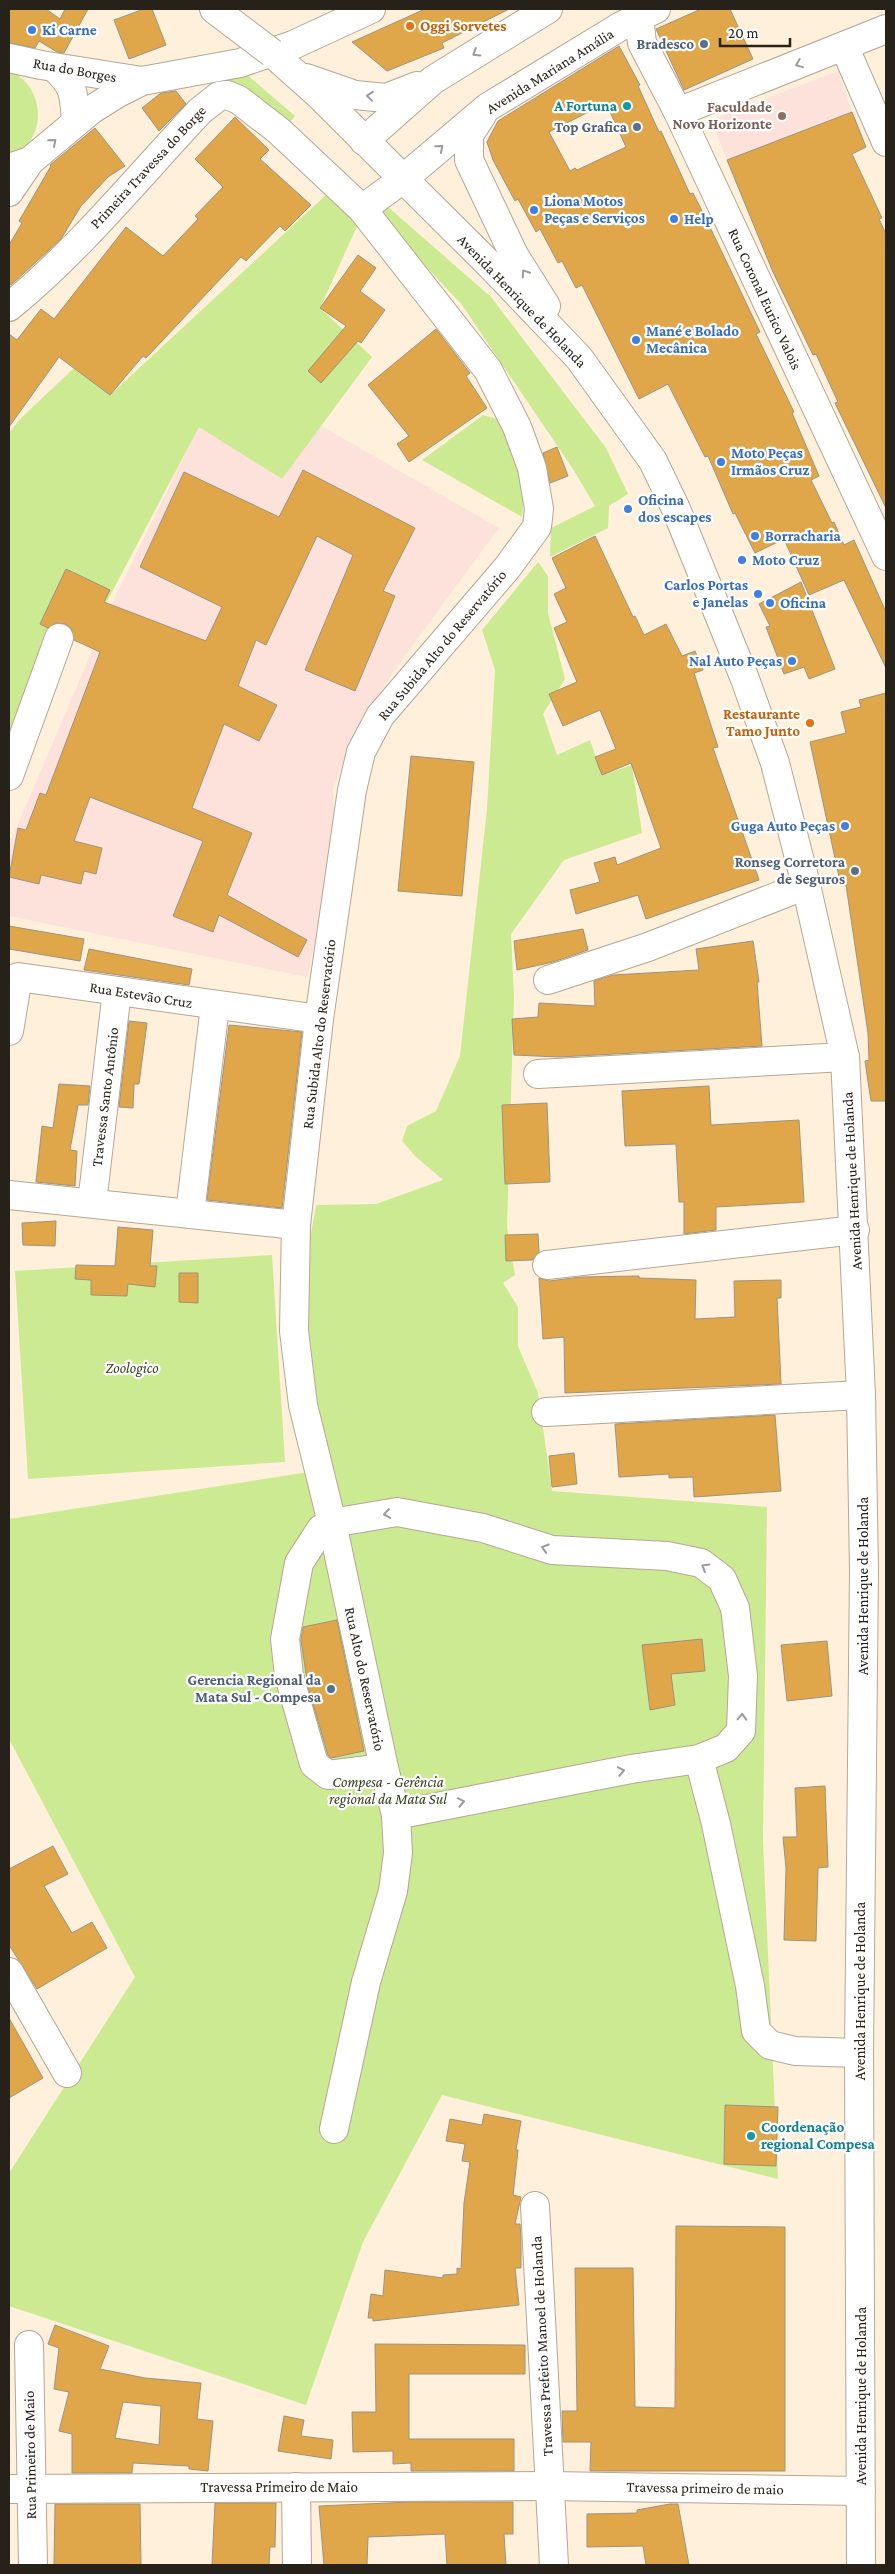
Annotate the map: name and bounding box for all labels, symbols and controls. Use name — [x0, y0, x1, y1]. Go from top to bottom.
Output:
scale bar — [720, 15, 790, 47]
place label: Oggi Sorvetes — [420, 18, 506, 34]
marker: Oggi Sorvetes — [404, 20, 416, 32]
place label: Ki Carne — [42, 22, 97, 38]
marker: Ki Carne — [26, 24, 38, 36]
street label: Avenida Mariana Amália — [483, 25, 617, 117]
text: 20 m — [728, 25, 759, 41]
place label: Bradesco — [636, 36, 694, 52]
marker: Bradesco — [698, 38, 710, 50]
one-way arrow — [473, 46, 482, 56]
street label: Rua do Borges — [32, 55, 118, 86]
one-way arrow — [795, 58, 804, 68]
one-way arrow — [366, 91, 374, 102]
place label: A Fortuna — [553, 98, 618, 114]
place label: Faculdade Novo Horizonte — [673, 99, 772, 132]
marker: A Fortuna — [621, 100, 633, 112]
street label: Primeira Travessa do Borge — [87, 102, 210, 232]
marker: Faculdade Novo Horizonte — [776, 110, 788, 122]
place label: Top Grafica — [554, 119, 628, 135]
marker: Top Grafica — [631, 121, 643, 133]
one-way arrow — [48, 138, 57, 147]
one-way arrow — [434, 145, 443, 154]
place label: Liona Motos Peças e Serviços — [544, 193, 645, 226]
marker: Liona Motos Peças e Serviços — [528, 204, 540, 216]
place label: Help — [684, 211, 714, 227]
marker: Help — [668, 213, 680, 225]
street label: Rua Coronal Eurico Valois — [725, 226, 805, 372]
street label: Avenida Henrique de Holanda — [454, 231, 590, 371]
one-way arrow — [521, 269, 531, 278]
place label: Mané e Bolado Mecânica — [646, 323, 739, 356]
marker: Mané e Bolado Mecânica — [630, 334, 642, 346]
place label: Moto Peças Irmãos Cruz — [731, 445, 809, 478]
marker: Moto Peças Irmãos Cruz — [715, 456, 727, 468]
place label: Oficina dos escapes — [638, 492, 711, 525]
marker: Oficina dos escapes — [622, 503, 634, 515]
place label: Borracharia — [765, 528, 842, 544]
marker: Borracharia — [749, 530, 761, 542]
place label: Moto Cruz — [752, 552, 819, 568]
marker: Moto Cruz — [736, 554, 748, 566]
street label: Rua Subida Alto do Reservatório — [374, 567, 510, 723]
place label: Carlos Portas e Janelas — [664, 577, 748, 610]
marker: Carlos Portas e Janelas — [752, 588, 764, 600]
place label: Oficina — [780, 595, 827, 611]
marker: Oficina — [764, 597, 776, 609]
place label: Nal Auto Peças — [689, 653, 782, 669]
marker: Nal Auto Peças — [786, 655, 798, 667]
place label: Restaurante Tamo Junto — [723, 706, 800, 739]
marker: Restaurante Tamo Junto — [804, 717, 816, 729]
place label: Guga Auto Peças — [731, 818, 835, 834]
marker: Guga Auto Peças — [839, 820, 851, 832]
place label: Ronseg Corretora de Seguros — [735, 854, 846, 887]
marker: Ronseg Corretora de Seguros — [849, 865, 861, 877]
street label: Rua Subida Alto do Reservatório — [299, 938, 339, 1130]
street label: Rua Estevão Cruz — [88, 979, 194, 1011]
street label: Travessa Santo Antônio — [89, 1026, 121, 1168]
street label: Avenida Henrique de Holanda — [839, 1091, 866, 1270]
park label: Zoologico — [105, 1360, 159, 1377]
street label: Avenida Henrique de Holanda — [855, 1497, 872, 1675]
one-way arrow — [383, 1508, 391, 1519]
one-way arrow — [541, 1543, 549, 1554]
one-way arrow — [701, 1563, 710, 1573]
street label: Rua Alto do Reservatório — [342, 1605, 388, 1753]
place label: Gerencia Regional da Mata Sul - Compesa — [188, 1672, 322, 1705]
marker: Gerencia Regional da Mata Sul - Compesa — [325, 1683, 337, 1695]
one-way arrow — [737, 1713, 747, 1720]
one-way arrow — [616, 1766, 625, 1776]
park label: Compesa - Gerência regional da Mata Sul — [329, 1774, 447, 1808]
one-way arrow — [457, 1797, 466, 1808]
street label: Avenida Henrique de Holanda — [852, 1902, 869, 2080]
place label: Coordenação regional Compesa — [761, 2119, 875, 2152]
marker: Coordenação regional Compesa — [745, 2130, 757, 2142]
street label: Travessa Prefeito Manoel de Holanda — [528, 2235, 556, 2457]
street label: Avenida Henrique de Holanda — [853, 2307, 870, 2485]
street label: Rua Primeiro de Maio — [21, 2391, 39, 2519]
street label: Travessa Primeiro de Maio — [200, 2479, 358, 2495]
street label: Travessa primeiro de maio — [626, 2479, 784, 2498]

